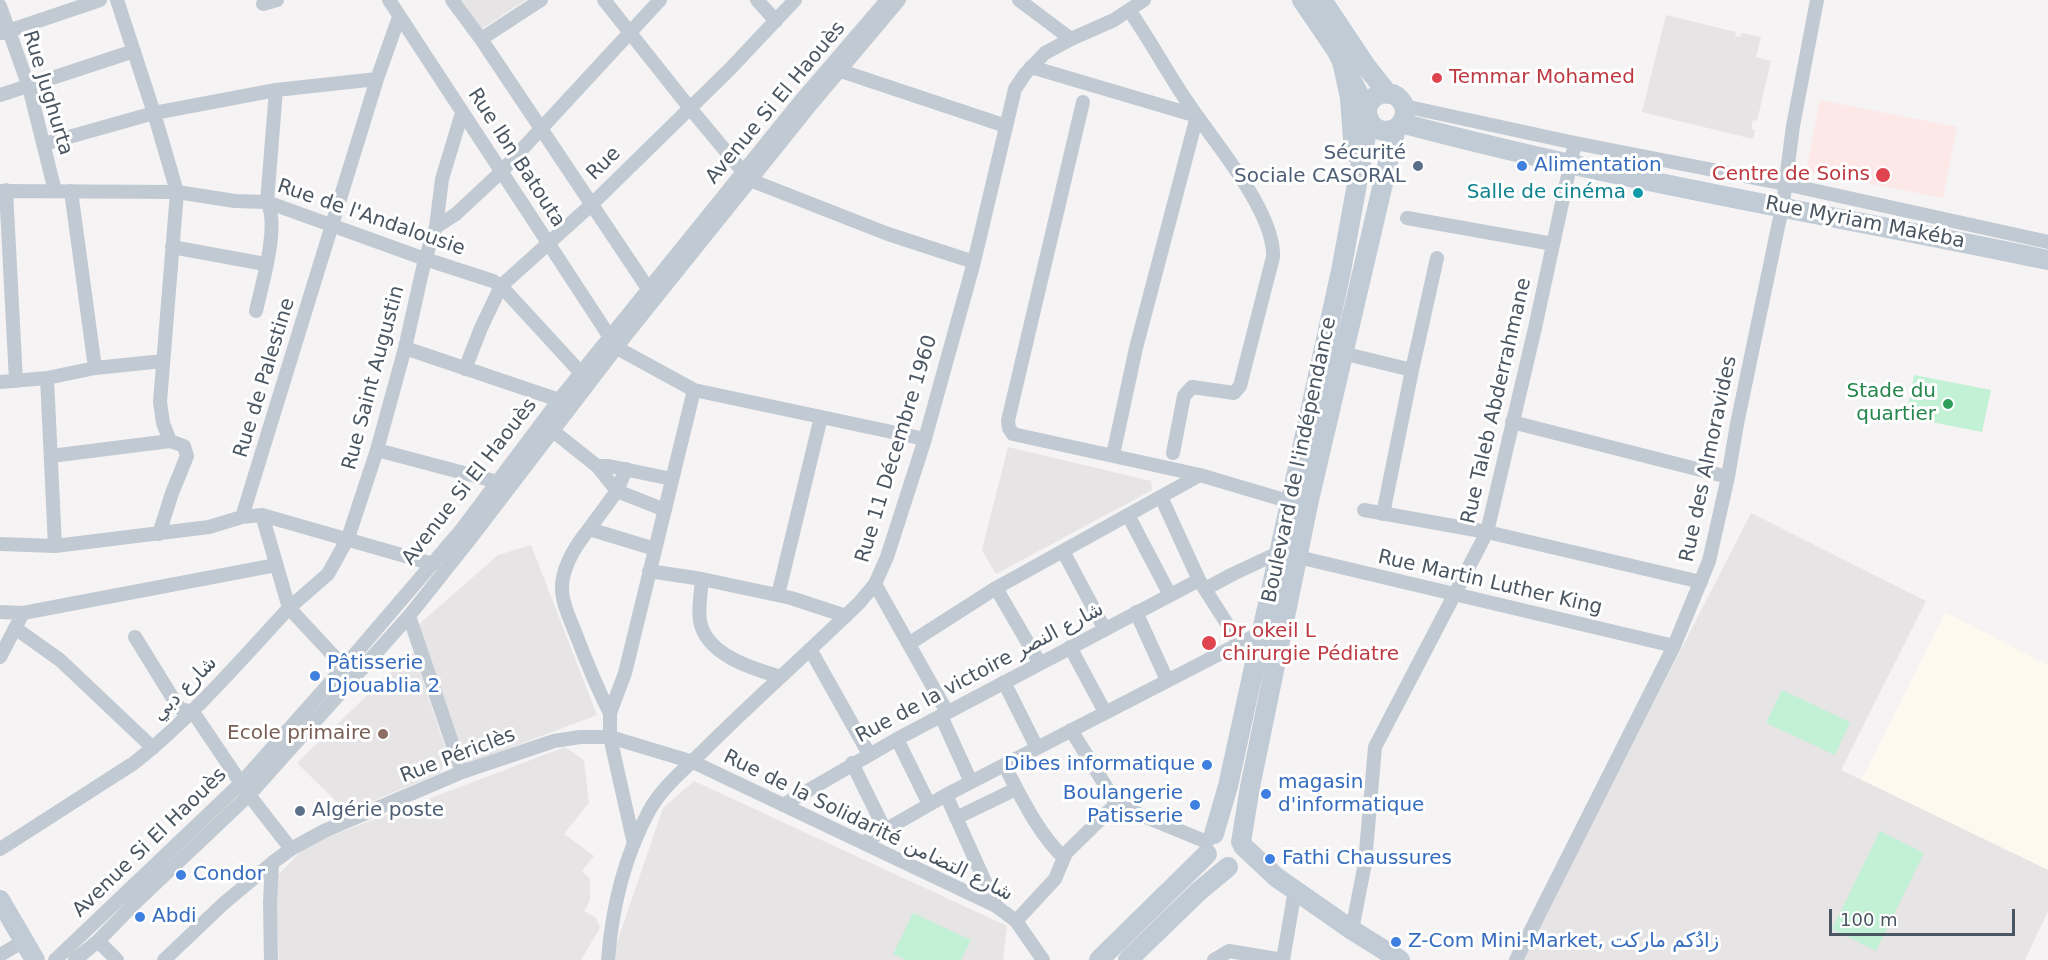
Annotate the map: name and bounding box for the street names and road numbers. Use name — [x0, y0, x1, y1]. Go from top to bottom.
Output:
street label: Avenue Si El Haouès — [701, 17, 851, 189]
street label: Rue Jughurta — [17, 28, 77, 158]
street label: Rue Ibn Batouta — [462, 84, 570, 232]
street label: Rue — [582, 142, 626, 186]
street label: Rue de l'Andalousie — [274, 175, 468, 261]
street label: Rue Myriam Makéba — [1763, 192, 1967, 254]
street label: Rue Taleb Abderrahmane — [1457, 276, 1537, 526]
street label: Rue Saint Augustin — [338, 283, 410, 473]
street label: Rue de Palestine — [229, 295, 301, 461]
street label: Boulevard de l'indépendance — [1258, 315, 1342, 605]
street label: Rue 11 Décembre 1960 — [851, 332, 943, 566]
street label: Rue des Almoravides — [1675, 354, 1743, 564]
street label: Avenue Si El Haouès — [398, 394, 542, 570]
street label: Rue Martin Luther King — [1376, 546, 1604, 620]
street label: Rue de la victoire شارع النصر — [852, 597, 1108, 749]
street label: شارع دبي — [148, 652, 222, 726]
street label: Rue Périclès — [397, 723, 519, 789]
street label: Rue de la Solidarité شارع التضامن — [719, 745, 1017, 907]
street label: Avenue Si El Haouès — [68, 763, 232, 923]

